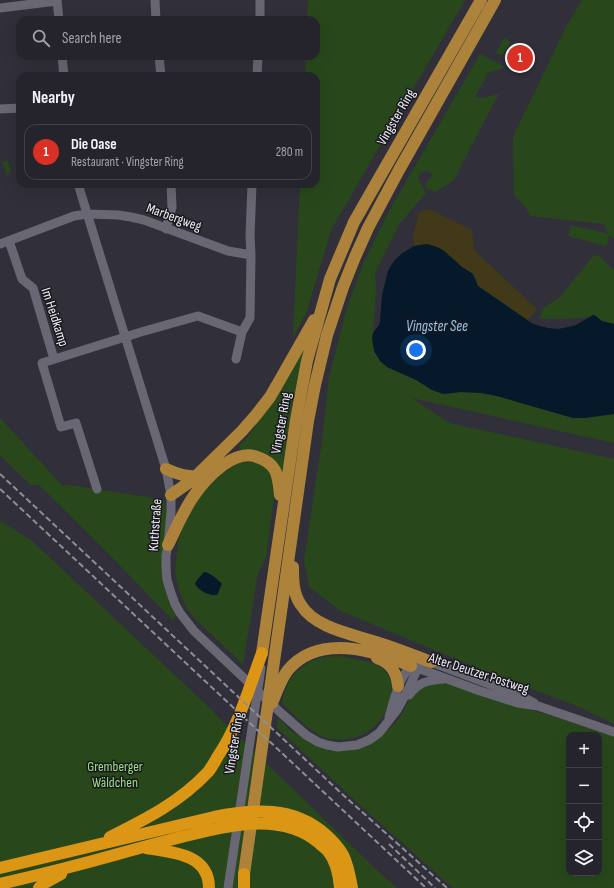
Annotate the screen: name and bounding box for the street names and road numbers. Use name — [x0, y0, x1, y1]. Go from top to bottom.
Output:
street label: Vingster Ring — [373, 85, 419, 148]
street label: Marbergweg — [144, 199, 204, 235]
street label: Im Heidkamp — [38, 285, 73, 349]
street label: Vingster Ring — [267, 391, 295, 455]
street label: Kuthstraße — [145, 498, 165, 552]
street label: Alter Deutzer Postweg — [426, 648, 532, 697]
street label: Vingster Ring — [221, 711, 247, 775]

